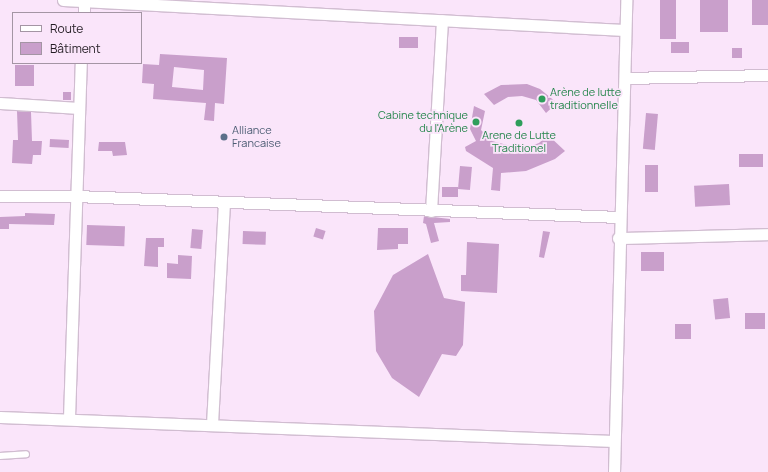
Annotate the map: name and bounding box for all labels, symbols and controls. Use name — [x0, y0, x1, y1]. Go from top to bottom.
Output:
legend — [12, 12, 142, 64]
text: Route — [50, 20, 83, 37]
text: Bâtiment — [50, 40, 101, 57]
place label: Arène de lutte traditionnelle — [550, 86, 621, 112]
marker: Arène de lutte traditionnelle — [537, 94, 547, 104]
place label: Cabine technique du l'Arène — [378, 109, 468, 135]
marker: Cabine technique du l'Arène — [471, 117, 481, 127]
marker: Arene de Lutte Traditionel — [514, 118, 524, 128]
place label: Alliance Francaise — [232, 124, 281, 150]
place label: Arene de Lutte Traditionel — [482, 129, 556, 155]
marker: Alliance Francaise — [219, 132, 229, 142]

